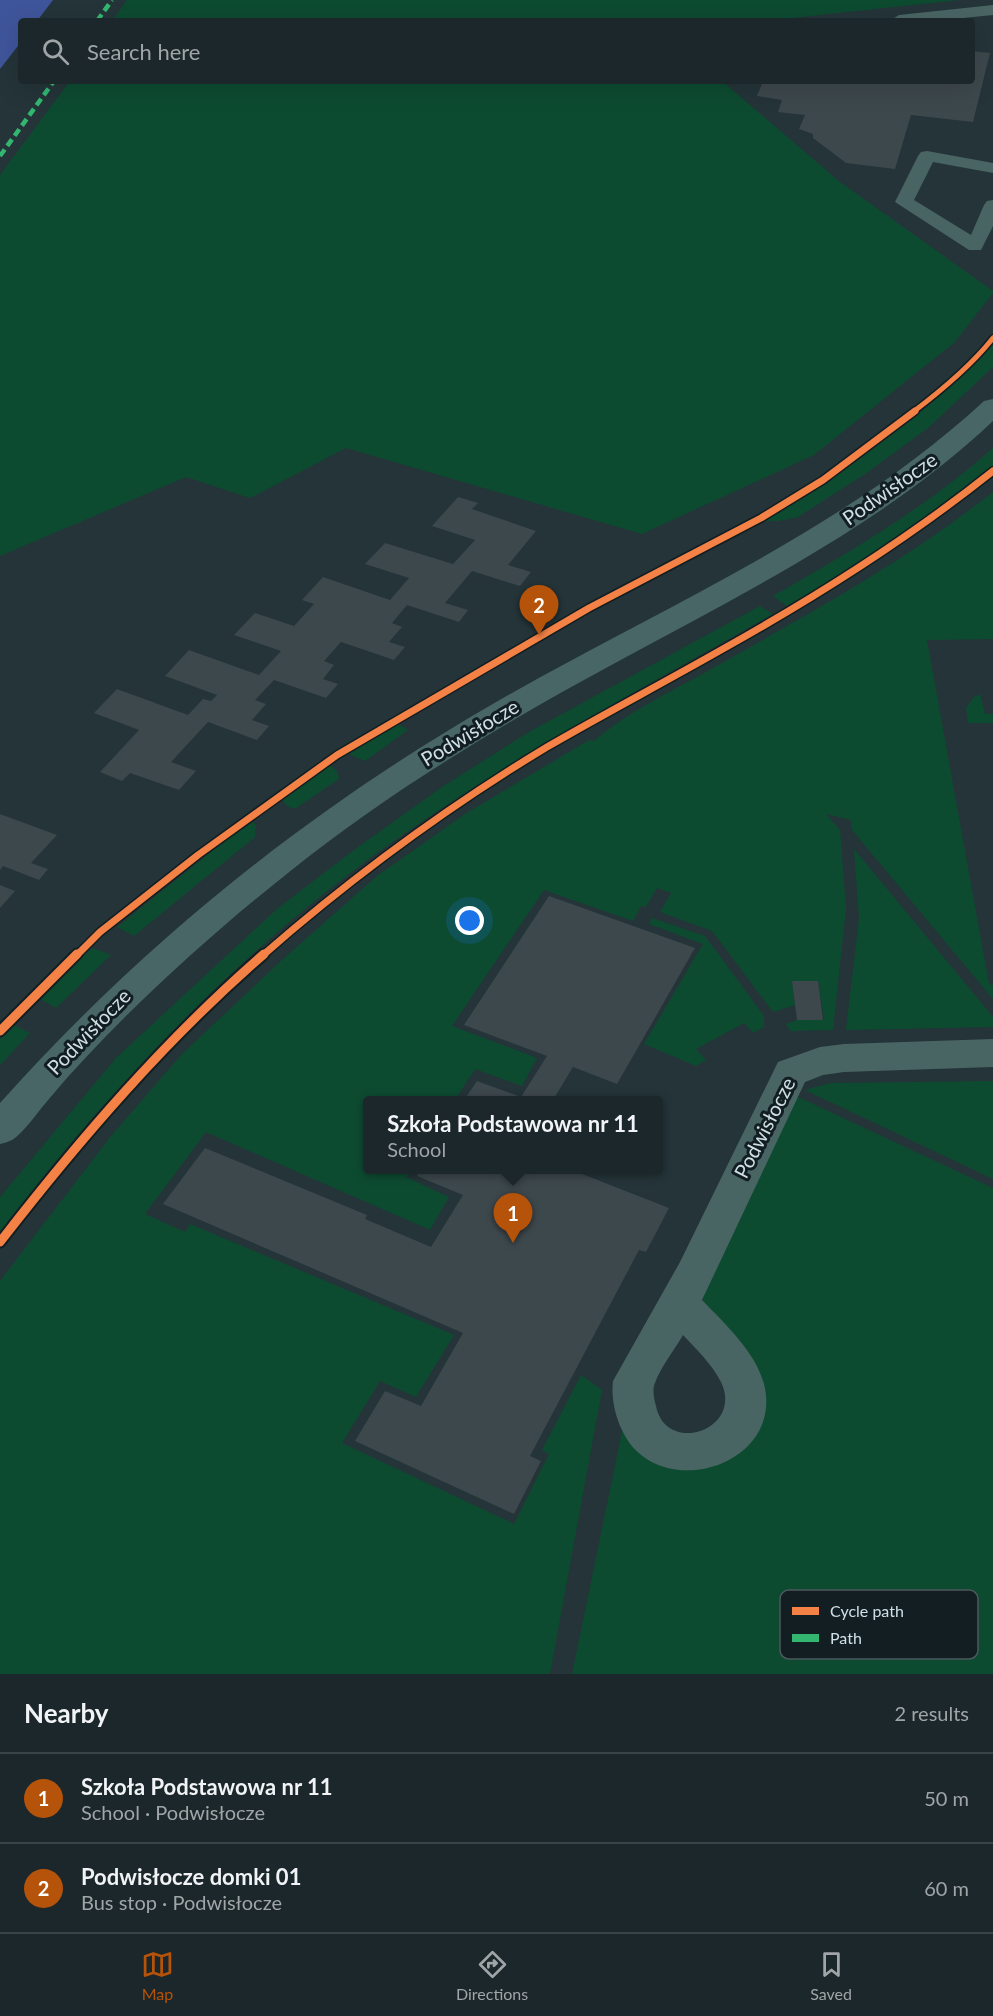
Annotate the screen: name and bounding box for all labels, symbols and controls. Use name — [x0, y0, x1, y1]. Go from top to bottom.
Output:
search box — [18, 18, 975, 84]
icon: search — [39, 35, 72, 68]
text: Search here — [87, 38, 200, 65]
street label: Podwisłocze — [838, 447, 941, 529]
pin: 2 — [520, 586, 558, 635]
street label: Podwisłocze — [416, 694, 523, 771]
your location — [455, 906, 484, 935]
street label: Podwisłocze — [42, 984, 135, 1079]
street label: Podwisłocze — [729, 1073, 800, 1182]
popup — [363, 1096, 663, 1174]
text: Szkoła Podstawowa nr 11 — [387, 1110, 639, 1137]
text: School — [387, 1137, 446, 1161]
pin: 1 — [494, 1194, 532, 1243]
legend — [780, 1590, 978, 1659]
text: Cycle path — [830, 1601, 904, 1620]
text: Path — [830, 1628, 862, 1647]
text: Nearby — [24, 1697, 109, 1729]
text: 2 results — [894, 1701, 969, 1725]
text: Szkoła Podstawowa nr 11 — [81, 1773, 333, 1800]
text: 1 — [38, 1786, 49, 1810]
text: 50 m — [924, 1786, 969, 1810]
text: School · Podwisłocze — [81, 1800, 265, 1824]
text: Podwisłocze domki 01 — [81, 1863, 301, 1890]
text: 2 — [38, 1876, 49, 1900]
text: 60 m — [924, 1876, 969, 1900]
text: Bus stop · Podwisłocze — [81, 1890, 282, 1914]
tab: Map — [141, 1948, 174, 2003]
tab: Directions — [456, 1948, 528, 2003]
tab: Saved — [810, 1948, 852, 2003]

